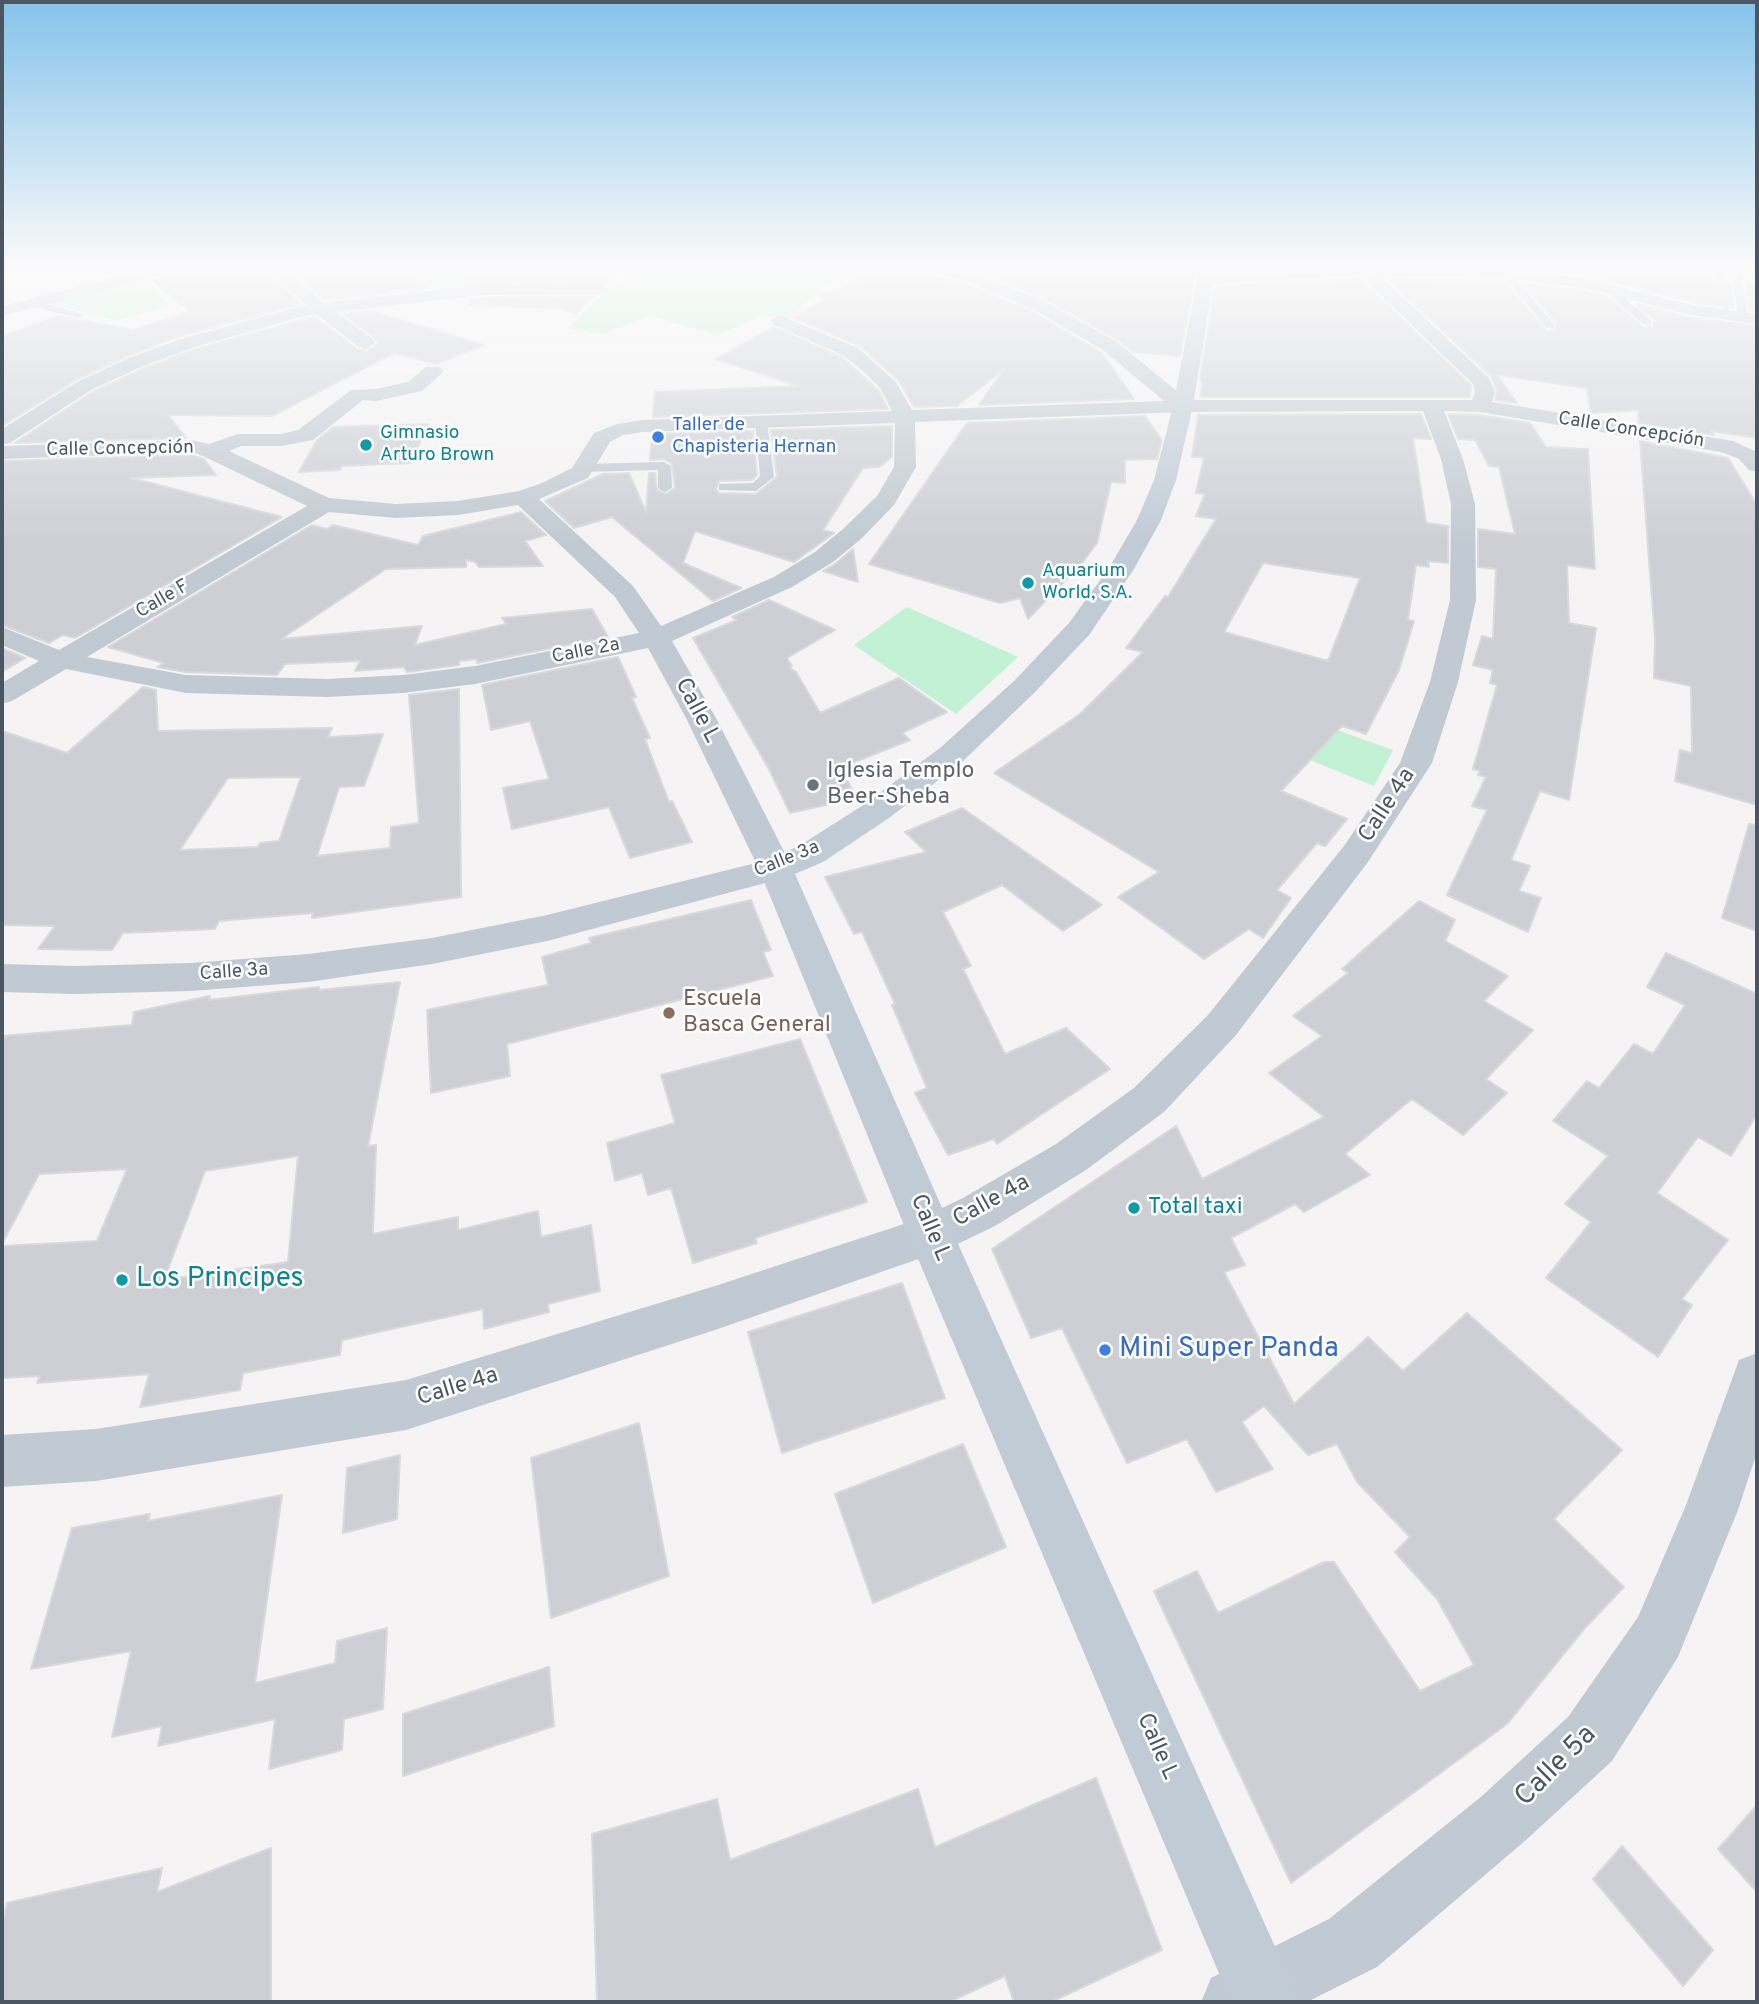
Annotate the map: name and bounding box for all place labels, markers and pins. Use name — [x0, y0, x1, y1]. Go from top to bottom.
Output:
place label: Taller de Chapisteria Hernan — [672, 415, 836, 459]
place label: Gimnasio Arturo Brown — [380, 423, 494, 467]
marker: Taller de Chapisteria Hernan — [650, 429, 666, 445]
marker: Gimnasio Arturo Brown — [358, 437, 374, 453]
place label: Aquarium World, S.A. — [1042, 561, 1132, 605]
marker: Aquarium World, S.A. — [1020, 575, 1036, 591]
place label: Iglesia Templo Beer-Sheba — [827, 758, 974, 812]
marker: Iglesia Templo Beer-Sheba — [805, 777, 821, 793]
place label: Escuela Basca General — [683, 986, 831, 1040]
marker: Escuela Basca General — [661, 1005, 677, 1021]
place label: Total taxi — [1148, 1194, 1243, 1222]
marker: Total taxi — [1126, 1200, 1142, 1216]
place label: Los Principes — [136, 1263, 304, 1297]
marker: Los Principes — [114, 1272, 130, 1288]
place label: Mini Super Panda — [1119, 1333, 1339, 1367]
marker: Mini Super Panda — [1097, 1342, 1113, 1358]

